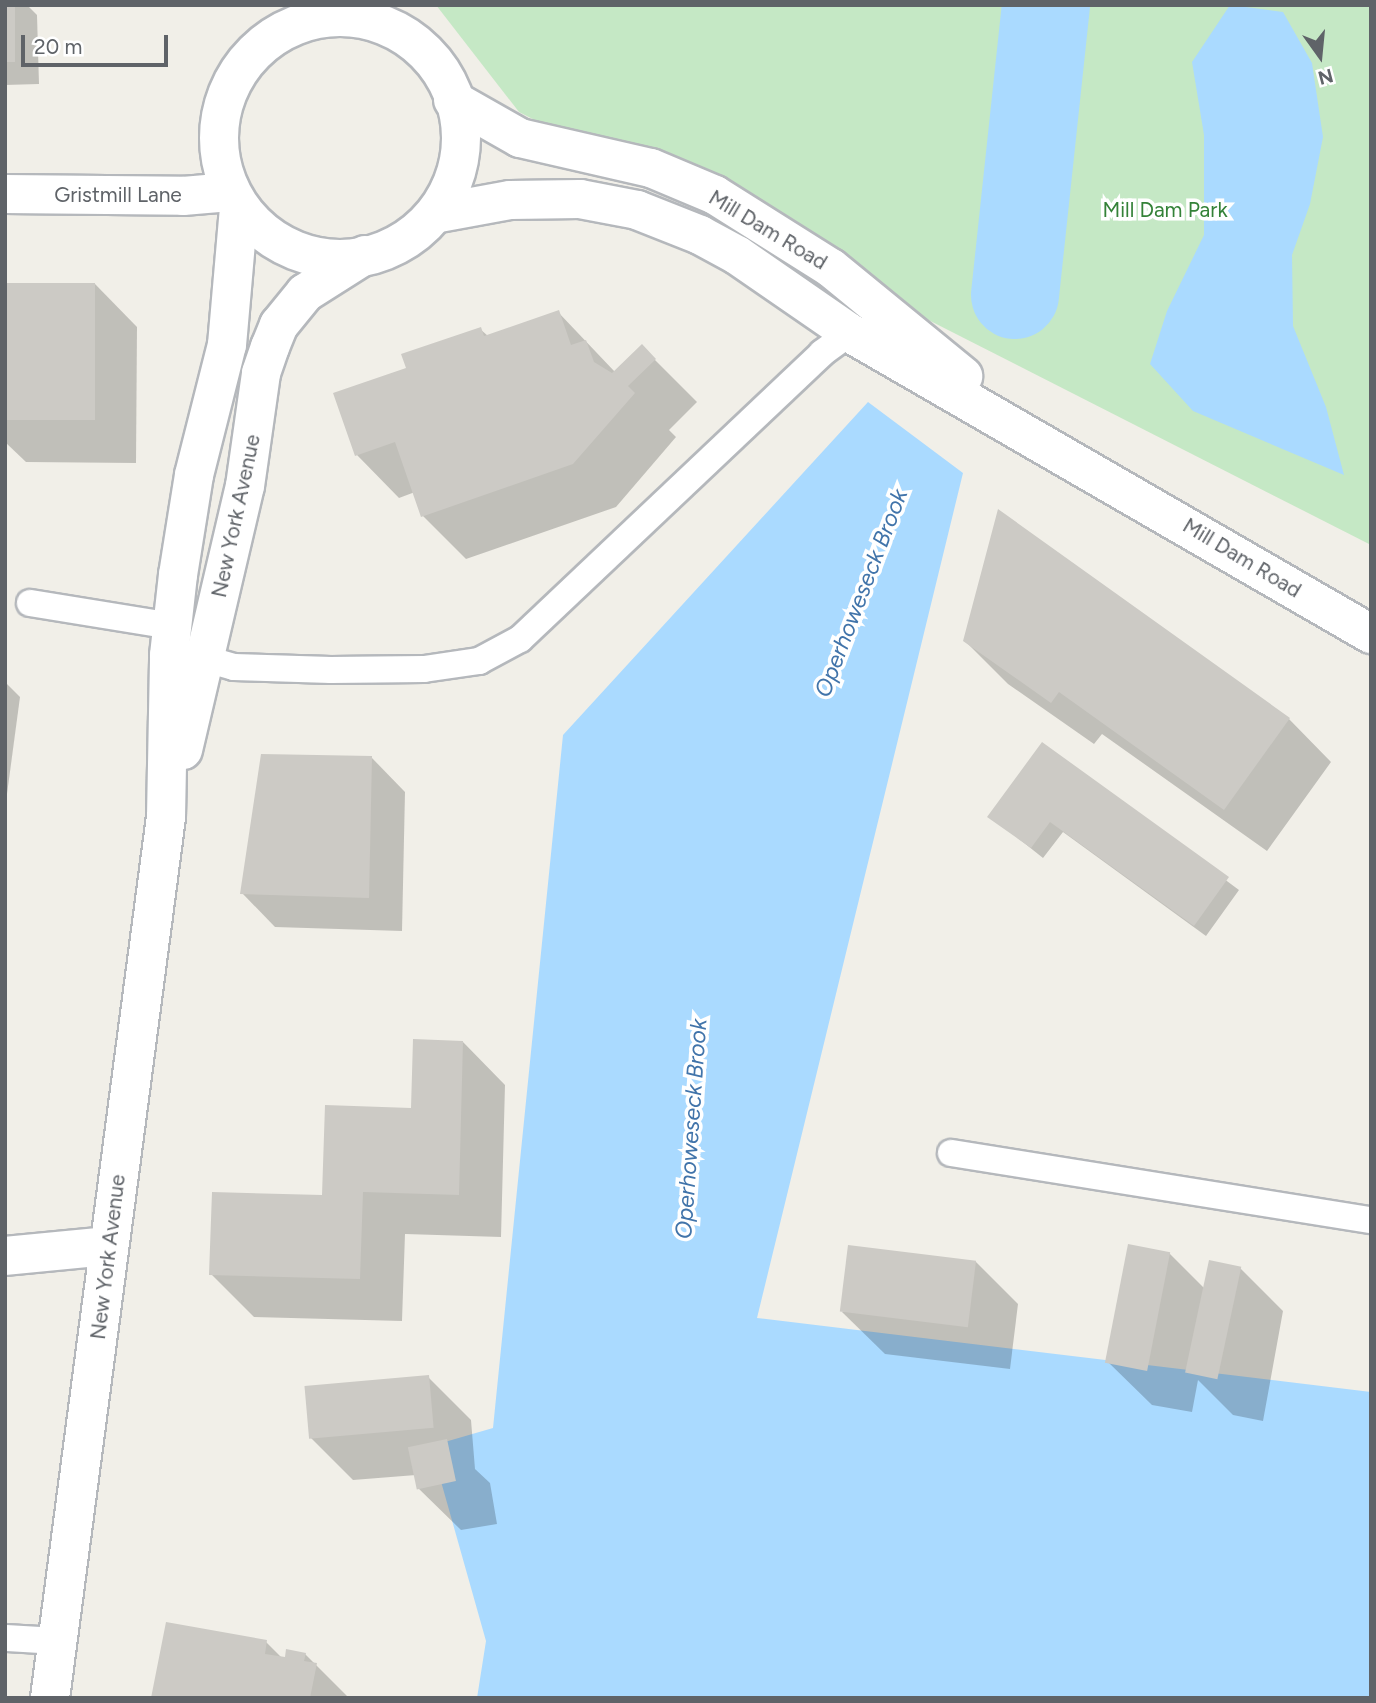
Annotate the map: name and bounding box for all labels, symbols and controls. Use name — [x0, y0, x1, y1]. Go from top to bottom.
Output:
scale bar — [24, 21, 172, 65]
north arrow — [1285, 21, 1355, 91]
text: 20 m — [34, 34, 82, 59]
text: N — [1315, 64, 1336, 90]
street label: Gristmill Lane — [54, 182, 182, 208]
street label: Mill Dam Road — [704, 185, 832, 275]
park label: Mill Dam Park — [1102, 197, 1228, 223]
street label: New York Avenue — [206, 432, 266, 600]
water label: Operhoweseck Brook — [809, 485, 913, 701]
street label: Mill Dam Road — [1178, 513, 1306, 603]
water label: Operhoweseck Brook — [670, 1018, 712, 1240]
street label: New York Avenue — [85, 1173, 131, 1341]

